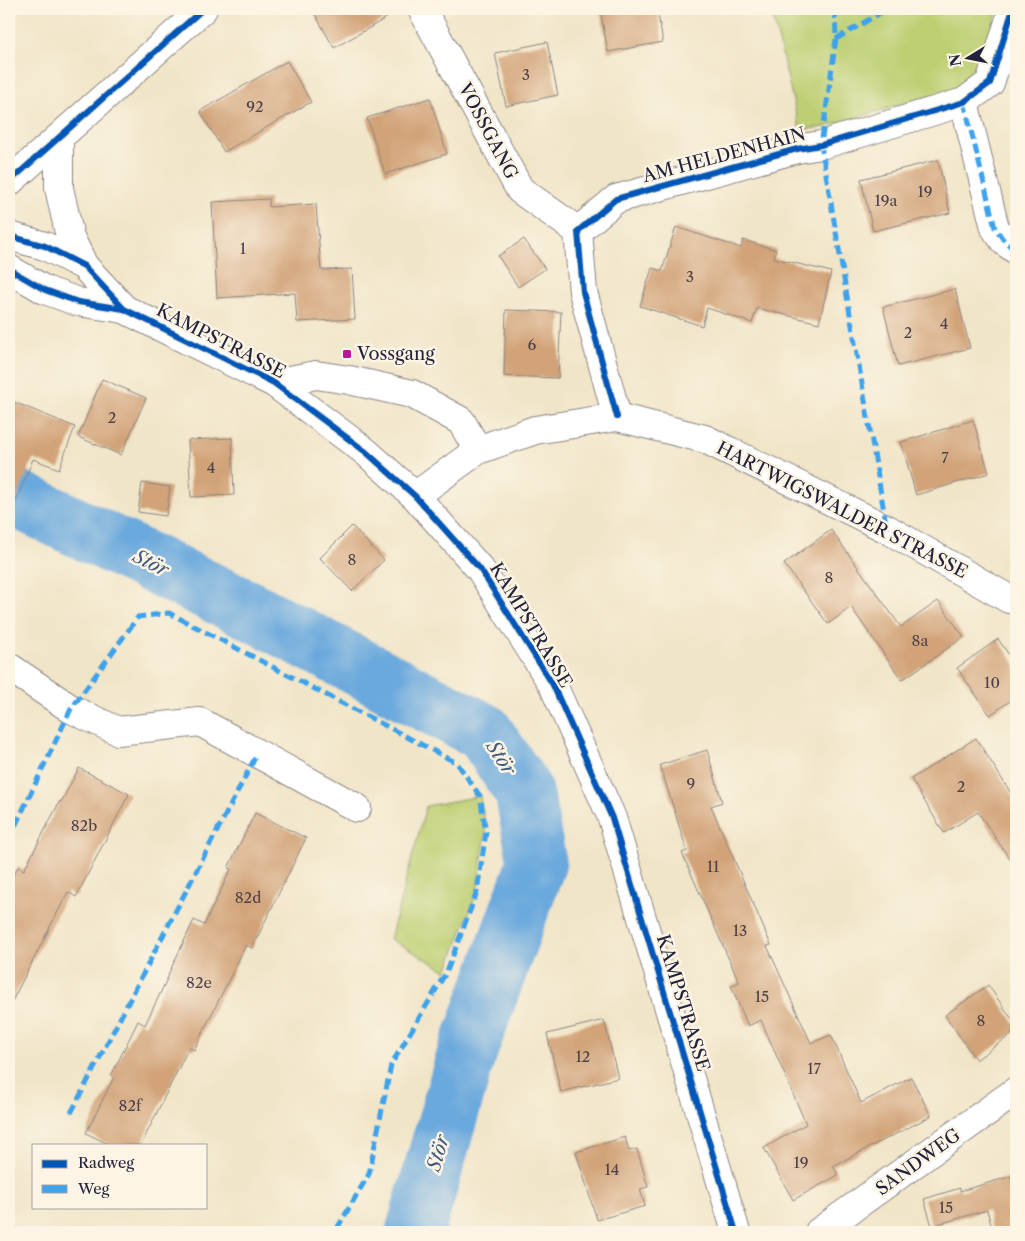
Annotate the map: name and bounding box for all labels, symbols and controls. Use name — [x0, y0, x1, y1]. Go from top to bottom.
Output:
north arrow — [942, 32, 992, 82]
text: N — [945, 53, 965, 68]
house number: 3 — [522, 65, 530, 84]
street label: VOSSGANG — [453, 78, 523, 183]
house number: 92 — [246, 97, 264, 116]
street label: AM HELDENHAIN — [639, 123, 808, 188]
house number: 19 — [917, 182, 933, 201]
house number: 19a — [874, 191, 898, 210]
house number: 1 — [240, 239, 247, 258]
house number: 3 — [686, 267, 694, 286]
street label: KAMPSTRASSE — [153, 299, 289, 383]
house number: 4 — [940, 314, 948, 333]
house number: 2 — [904, 323, 912, 342]
house number: 6 — [528, 335, 537, 354]
place label: Vossgang — [356, 343, 435, 365]
marker: Vossgang — [341, 348, 353, 360]
house number: 2 — [108, 408, 116, 427]
street label: HARTWIGSWALDER STRASSE — [713, 437, 971, 583]
house number: 7 — [941, 448, 949, 467]
house number: 4 — [207, 458, 215, 477]
water label: Stör — [129, 544, 173, 582]
house number: 8 — [348, 550, 357, 569]
street label: KAMPSTRASSE — [485, 558, 577, 692]
house number: 8 — [825, 568, 834, 587]
house number: 8a — [912, 631, 928, 650]
house number: 10 — [984, 673, 1000, 692]
water label: Stör — [481, 736, 521, 780]
house number: 9 — [687, 774, 695, 793]
house number: 2 — [957, 777, 965, 796]
house number: 82b — [71, 816, 97, 835]
house number: 11 — [707, 857, 720, 876]
house number: 82d — [235, 888, 261, 907]
house number: 13 — [733, 921, 747, 940]
street label: KAMPSTRASSE — [652, 932, 714, 1074]
house number: 82e — [186, 973, 212, 992]
house number: 15 — [755, 987, 769, 1006]
house number: 8 — [977, 1011, 986, 1030]
house number: 12 — [576, 1047, 590, 1066]
house number: 17 — [807, 1059, 821, 1078]
house number: 82f — [119, 1096, 143, 1115]
street label: SANDWEG — [871, 1124, 965, 1200]
water label: Stör — [422, 1131, 454, 1175]
legend — [32, 1144, 208, 1208]
text: Radweg — [78, 1153, 134, 1172]
house number: 19 — [793, 1153, 809, 1172]
house number: 14 — [605, 1160, 619, 1179]
text: Weg — [77, 1179, 110, 1198]
house number: 15 — [939, 1198, 953, 1217]

